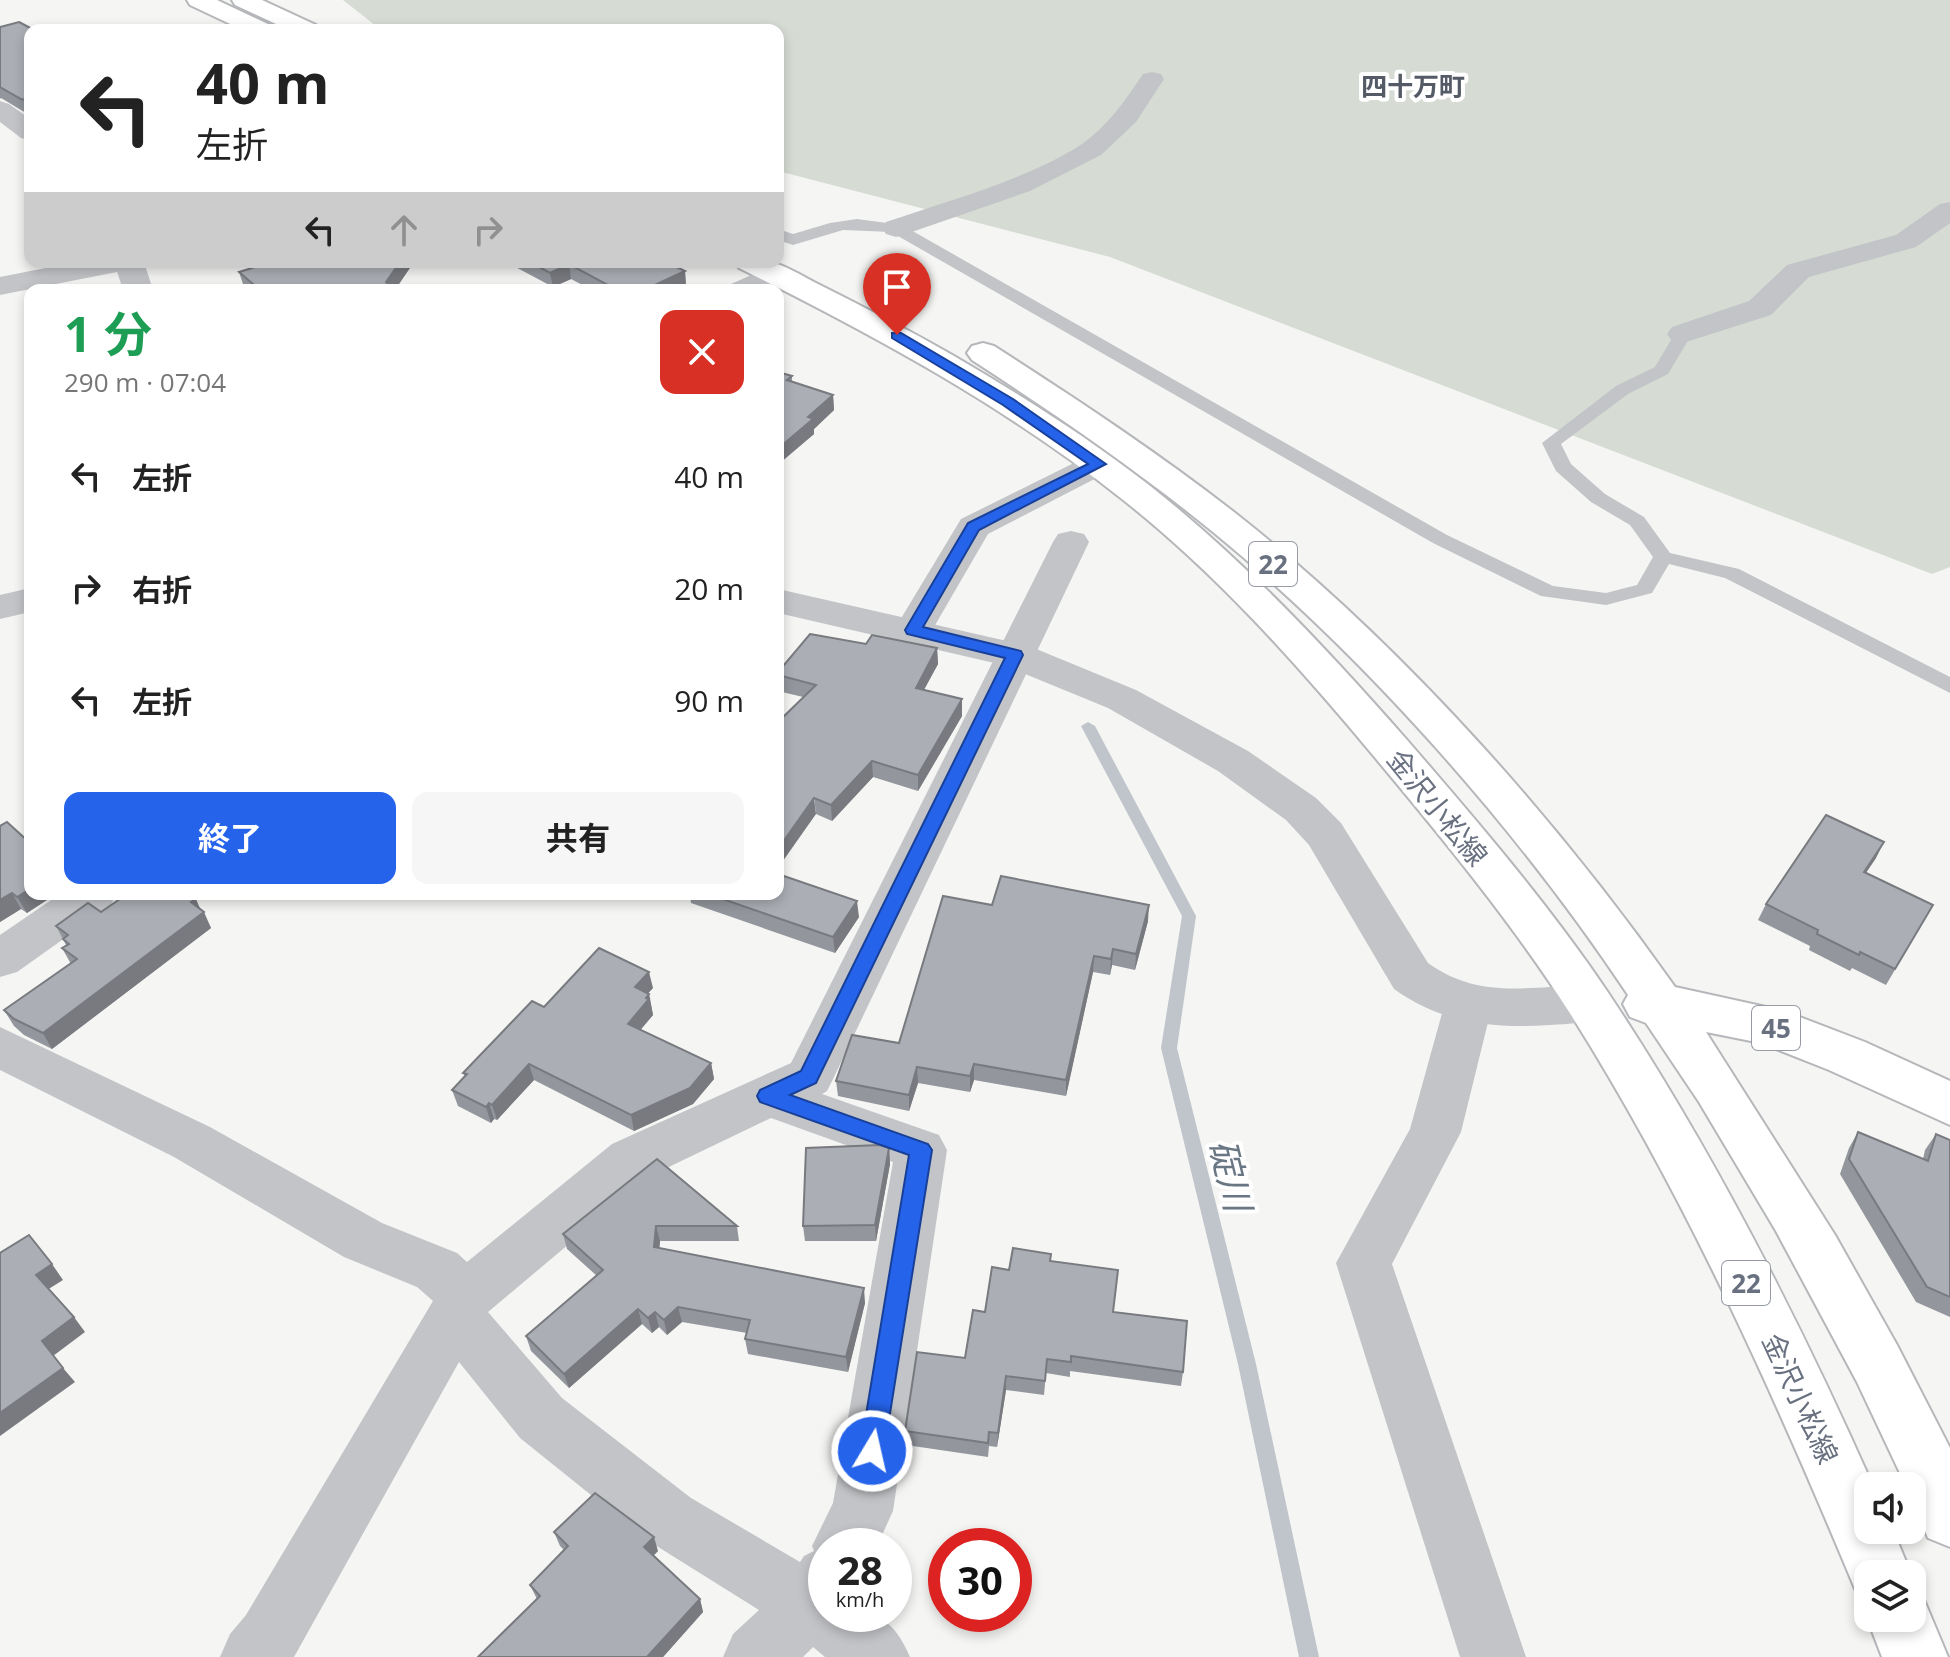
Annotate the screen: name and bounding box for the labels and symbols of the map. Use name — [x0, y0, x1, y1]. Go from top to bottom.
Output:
district label: 四十万町 — [1361, 68, 1465, 104]
pin — [863, 253, 931, 335]
road number: 22 — [1249, 542, 1297, 586]
street label: 金沢小松線 — [1379, 741, 1497, 873]
road number: 45 — [1752, 1006, 1800, 1050]
water label: 碇川 — [1199, 1134, 1264, 1220]
road number: 22 — [1722, 1261, 1770, 1305]
street label: 金沢小松線 — [1754, 1327, 1848, 1469]
position arrow — [830, 1409, 914, 1493]
speed limit sign: 30 — [928, 1528, 1032, 1632]

